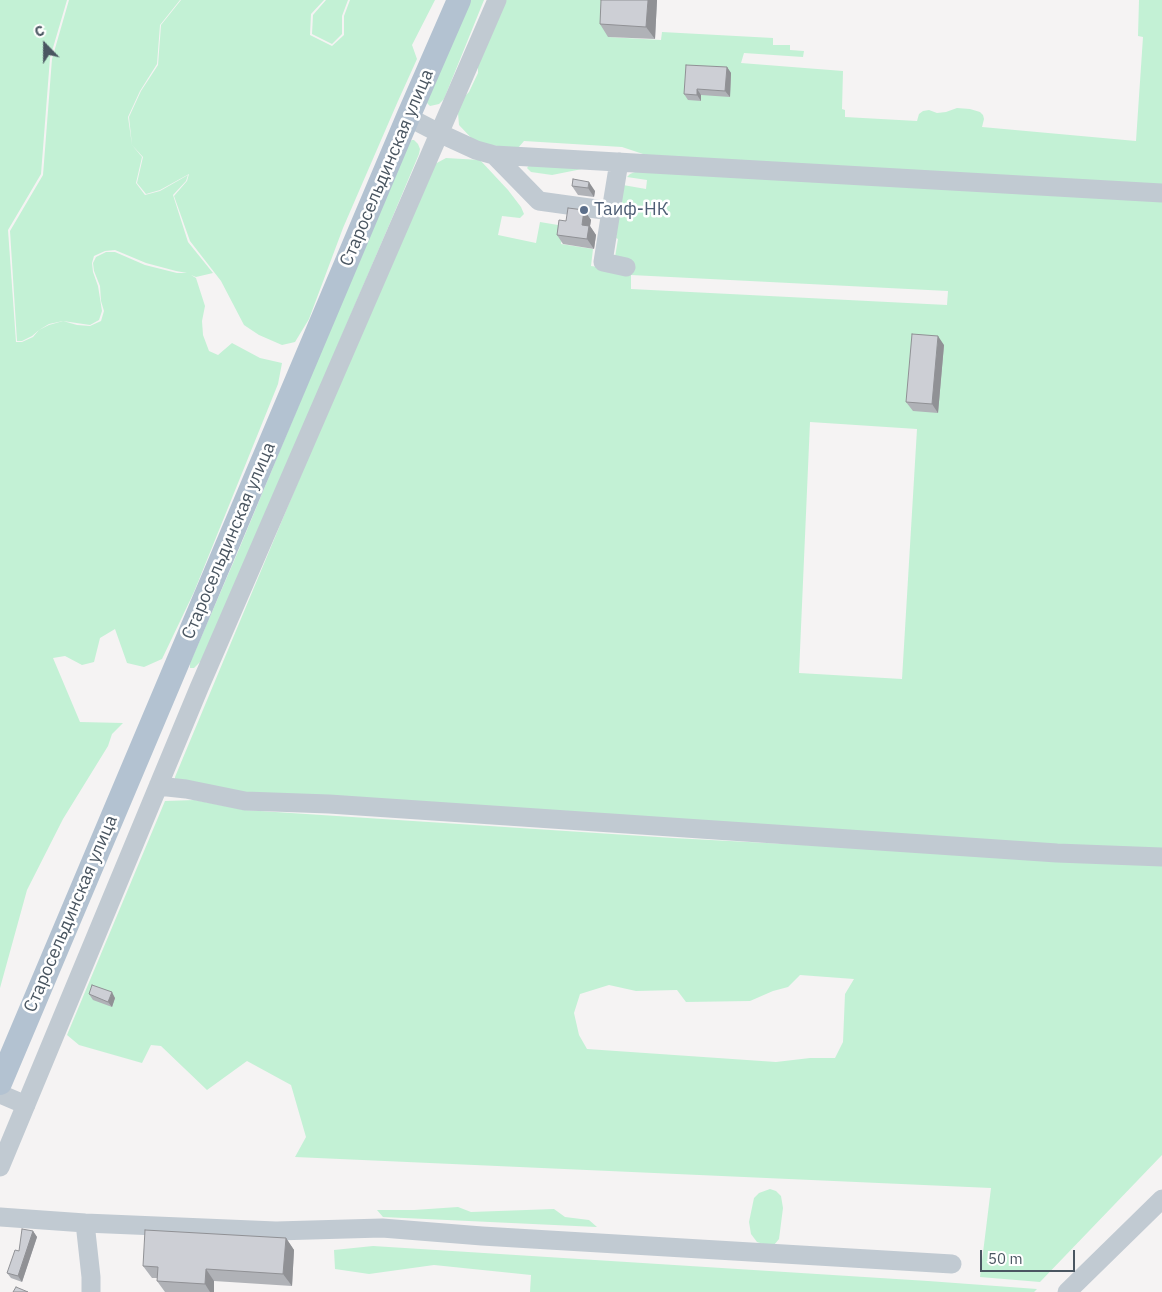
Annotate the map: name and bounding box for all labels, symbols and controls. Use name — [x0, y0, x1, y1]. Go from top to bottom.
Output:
north arrow — [20, 20, 70, 70]
text: С — [32, 21, 47, 41]
street label: Старосельдинская улица — [336, 66, 438, 270]
place label: Таиф-НК — [594, 199, 669, 221]
marker: Таиф-НК — [578, 204, 590, 216]
street label: Старосельдинская улица — [178, 439, 280, 643]
street label: Старосельдинская улица — [20, 812, 122, 1016]
scale bar — [982, 1240, 1077, 1272]
text: 50 m — [988, 1249, 1023, 1268]

